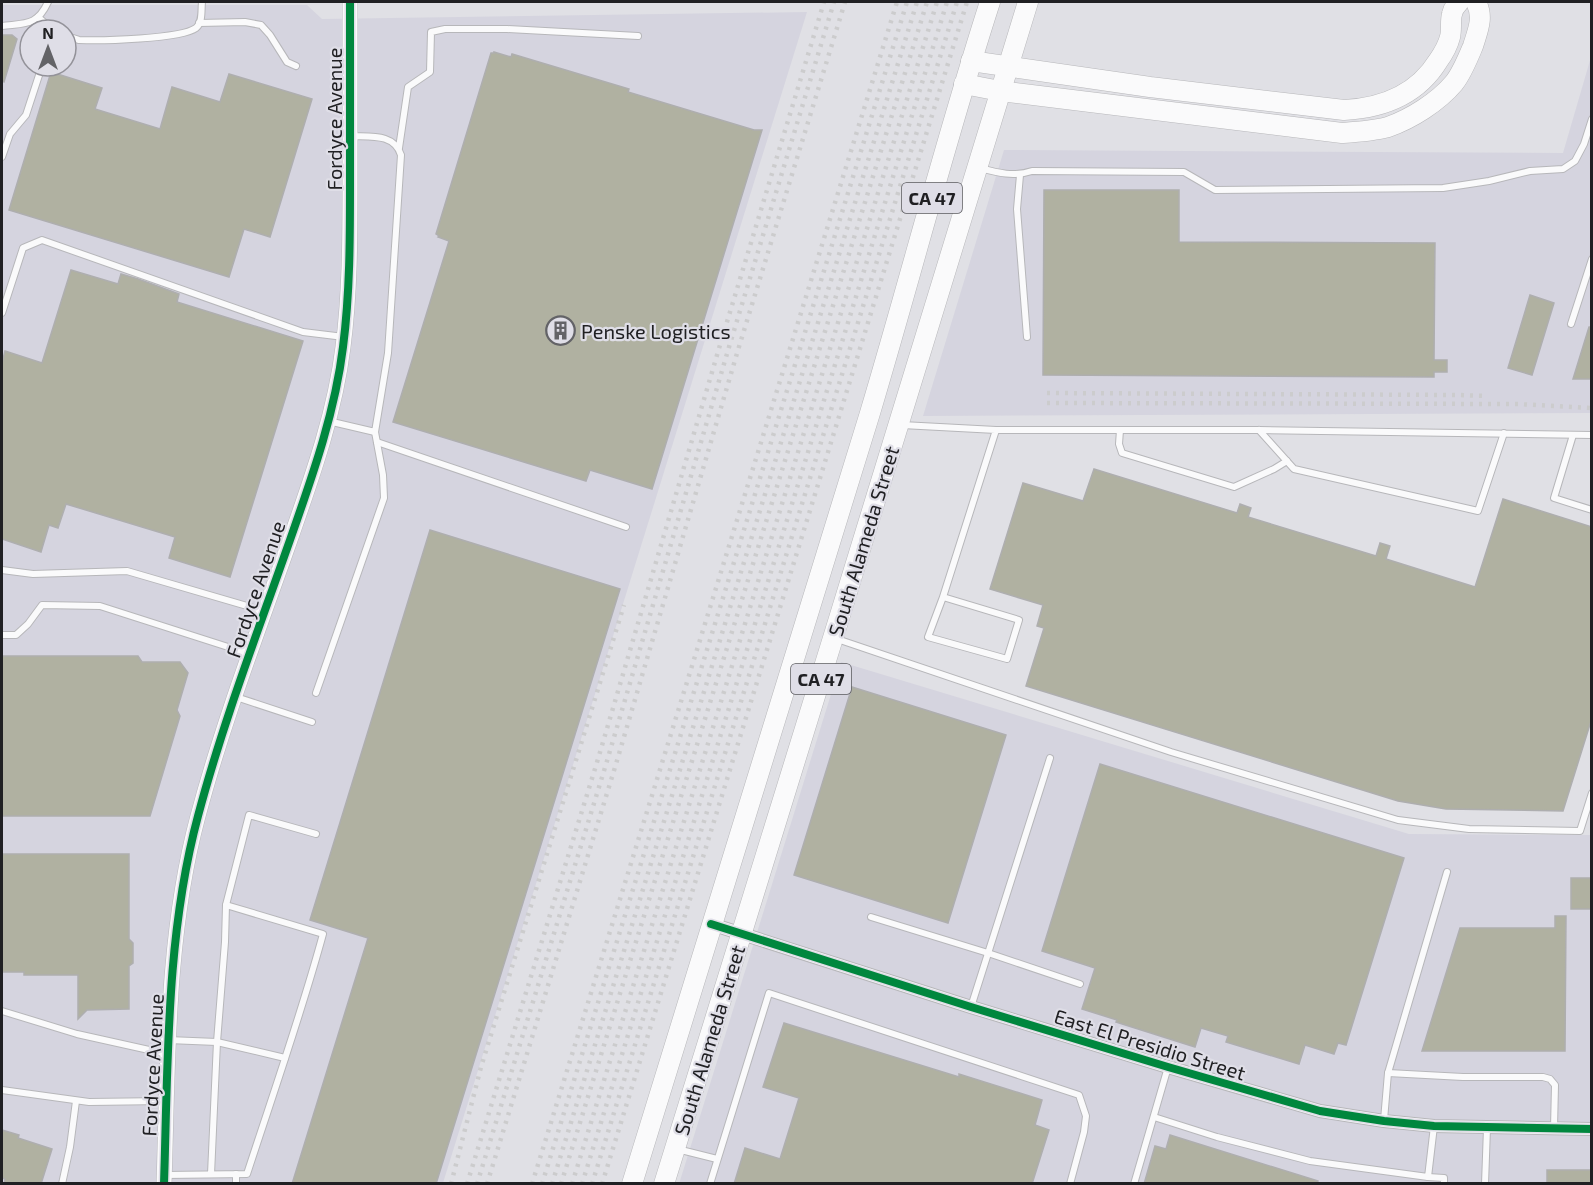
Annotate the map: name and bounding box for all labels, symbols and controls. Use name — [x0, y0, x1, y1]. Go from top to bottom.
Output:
north arrow — [18, 18, 78, 78]
text: N — [42, 23, 54, 42]
street label: Fordyce Avenue — [322, 48, 346, 190]
road number: CA 47 — [902, 183, 962, 213]
building icon: Penske Logistics — [544, 315, 576, 347]
place label: Penske Logistics — [581, 319, 731, 343]
street label: South Alameda Street — [823, 443, 903, 639]
street label: Fordyce Avenue — [220, 518, 290, 660]
road number: CA 47 — [791, 664, 851, 694]
street label: South Alameda Street — [669, 942, 749, 1138]
street label: Fordyce Avenue — [136, 993, 168, 1137]
street label: East El Presidio Street — [1051, 1003, 1249, 1085]

